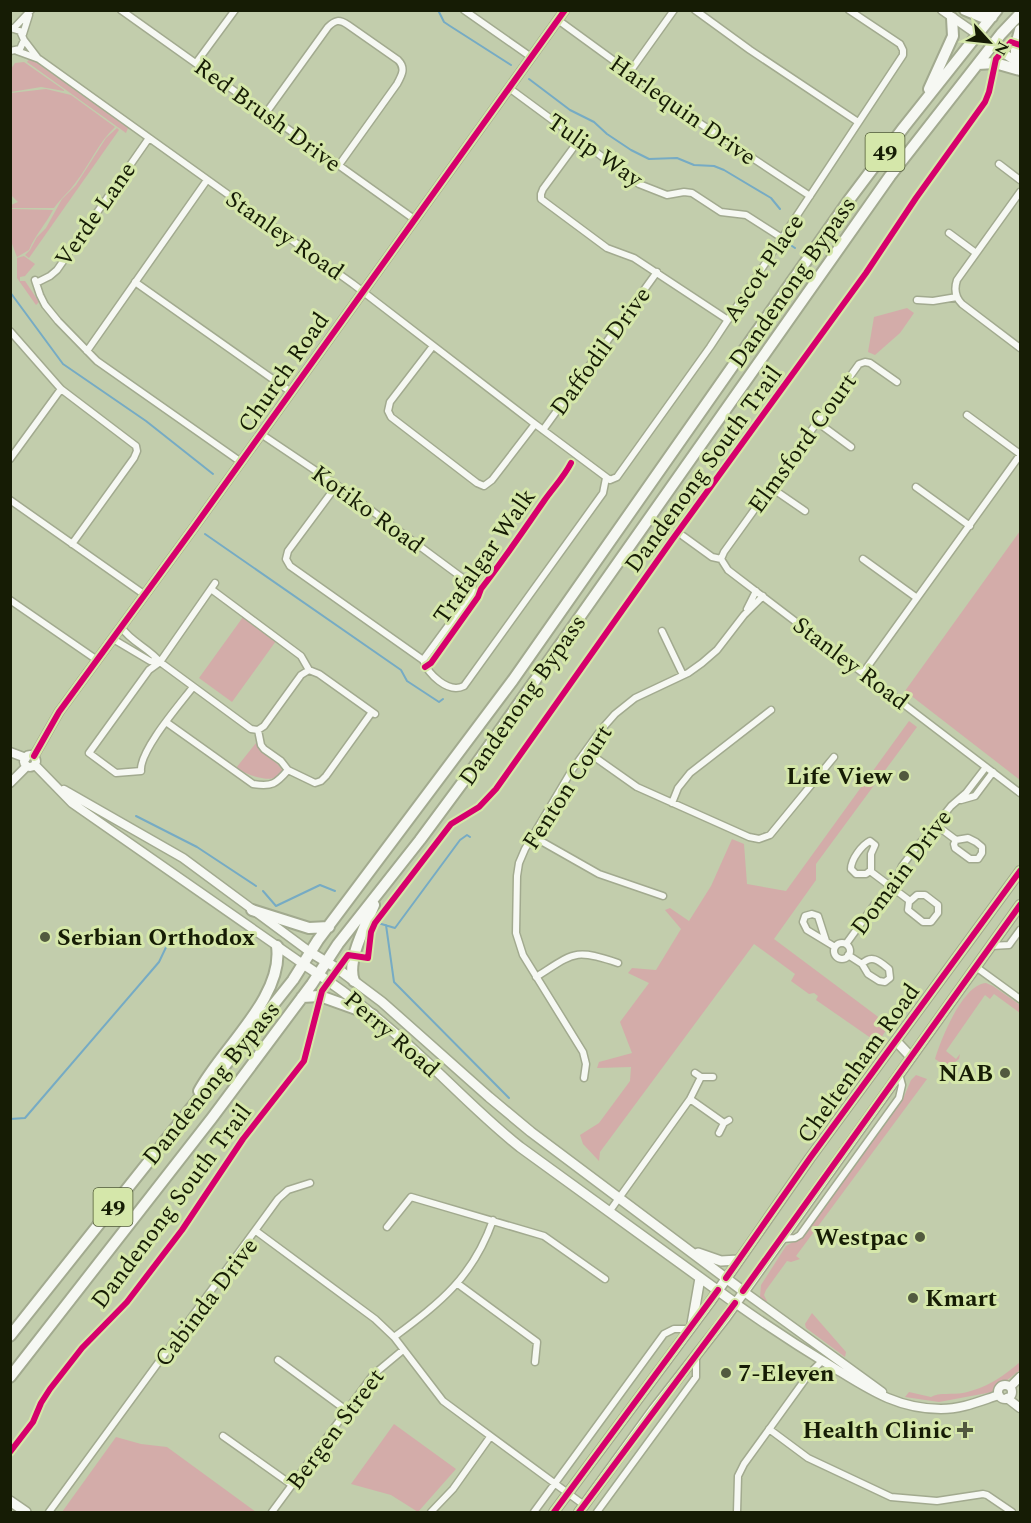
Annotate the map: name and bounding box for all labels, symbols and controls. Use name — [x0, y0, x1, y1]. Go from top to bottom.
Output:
north arrow — [959, 12, 1019, 72]
text: N — [988, 37, 1015, 60]
street label: Harlequin Drive — [601, 47, 763, 175]
street label: Red Brush Drive — [186, 50, 349, 182]
street label: Tulip Way — [539, 105, 651, 198]
road number: 49 — [866, 133, 904, 171]
street label: Verde Lane — [46, 155, 145, 275]
street label: Stanley Road — [218, 182, 351, 290]
street label: Dandenong Bypass — [720, 189, 866, 376]
street label: Ascot Place — [714, 207, 814, 330]
street label: Daffodil Drive — [541, 279, 660, 424]
street label: Church Road — [229, 305, 339, 440]
street label: Dandenong South Trail — [616, 358, 792, 581]
street label: Elmsford Court — [740, 366, 866, 521]
street label: Kotiko Road — [304, 457, 431, 563]
street label: Trafalgar Walk — [425, 481, 545, 632]
street label: Dandenong Bypass — [450, 607, 596, 794]
street label: Stanley Road — [785, 608, 916, 720]
street label: Fenton Court — [514, 718, 622, 857]
place label: Life View — [786, 759, 894, 795]
marker: Life View — [897, 769, 911, 783]
street label: Domain Drive — [842, 802, 961, 943]
place label: Serbian Orthodox — [57, 920, 255, 956]
marker: Serbian Orthodox — [38, 930, 52, 944]
street label: Cheltenham Road — [788, 976, 929, 1151]
street label: Perry Road — [335, 983, 447, 1087]
street label: Dandenong Bypass — [134, 994, 289, 1174]
place label: NAB — [938, 1056, 993, 1092]
marker: NAB — [998, 1066, 1012, 1080]
street label: Dandenong South Trail — [83, 1096, 261, 1317]
road number: 49 — [94, 1188, 132, 1226]
place label: Westpac — [814, 1220, 908, 1256]
street label: Cabinda Drive — [146, 1230, 267, 1375]
marker: Westpac — [913, 1230, 927, 1244]
place label: Kmart — [925, 1281, 997, 1317]
marker: Kmart — [906, 1291, 920, 1305]
place label: 7-Eleven — [738, 1356, 835, 1392]
street label: Bergen Street — [278, 1361, 394, 1498]
marker: 7-Eleven — [719, 1366, 733, 1380]
place label: Health Clinic — [802, 1413, 952, 1449]
marker: Health Clinic — [956, 1421, 974, 1439]

